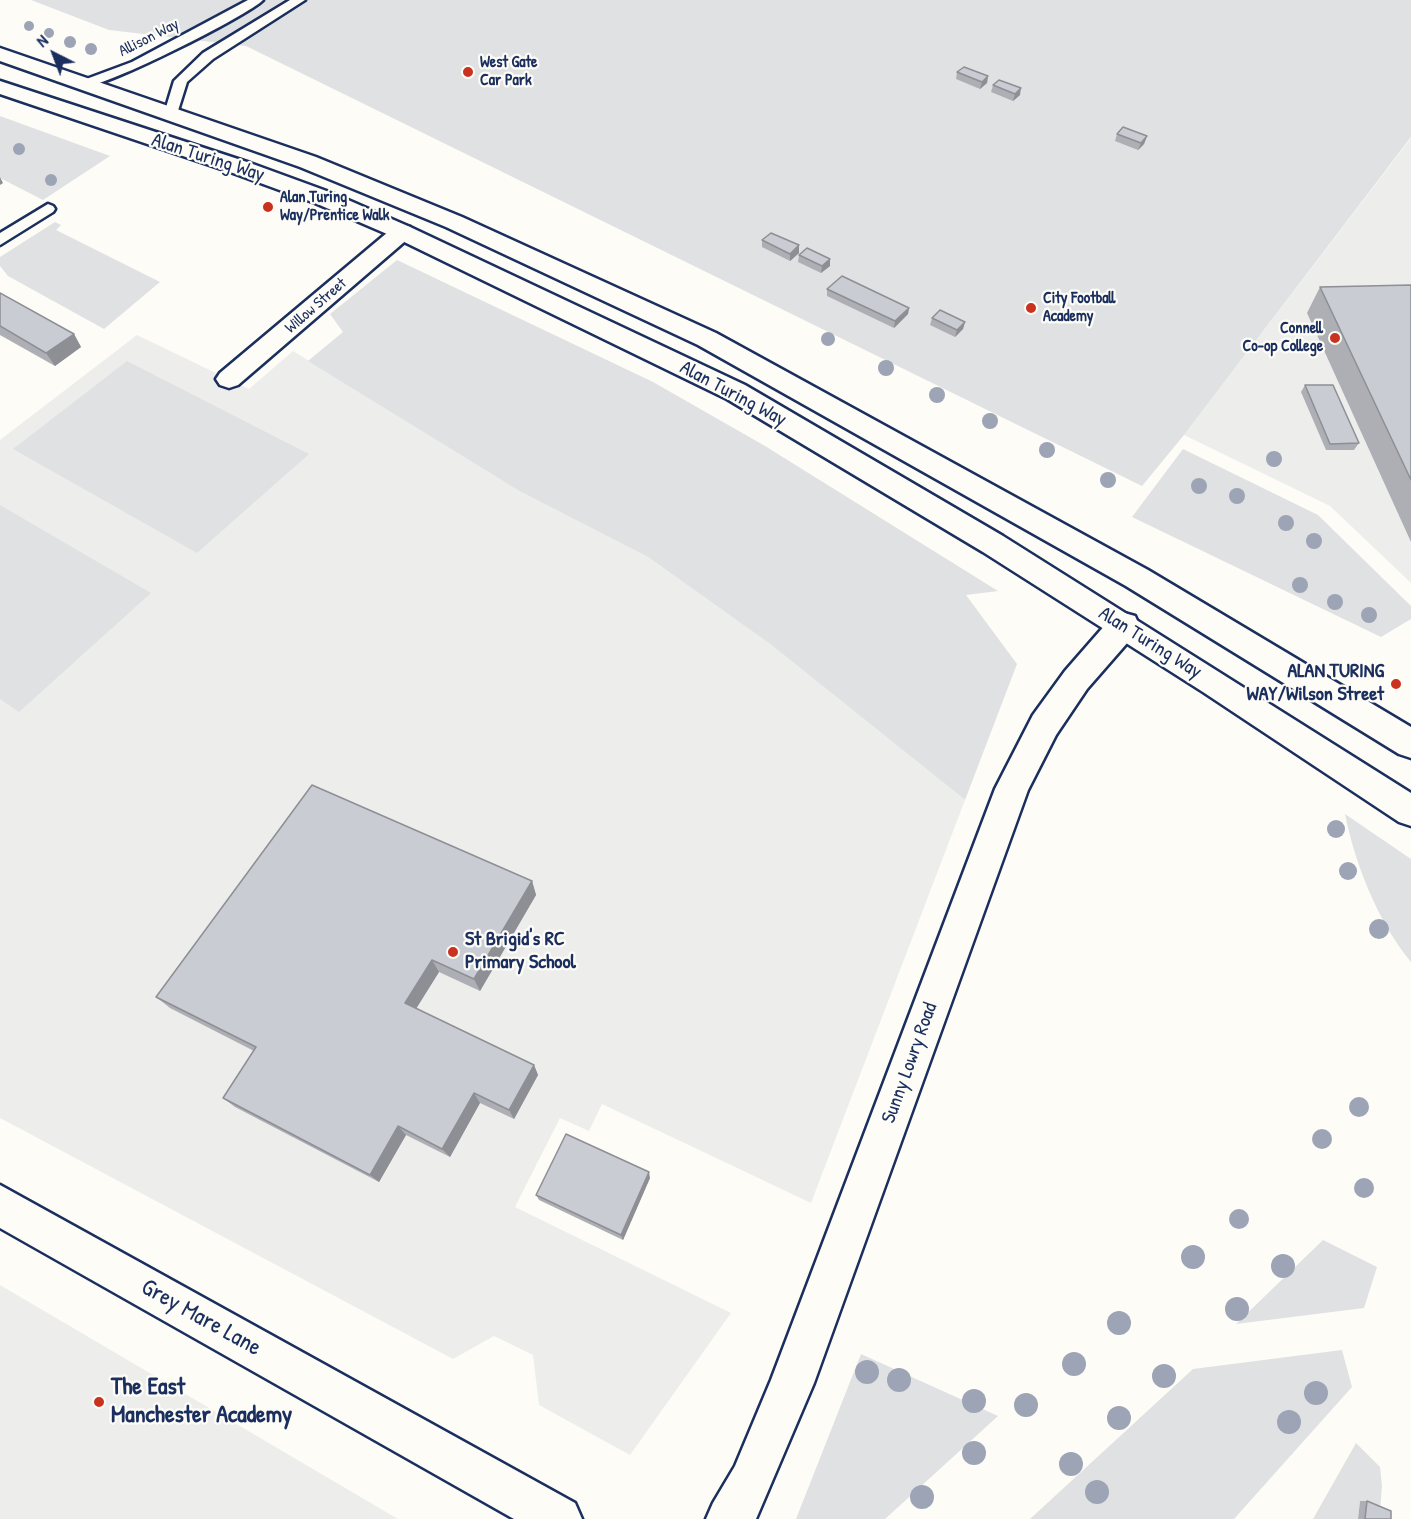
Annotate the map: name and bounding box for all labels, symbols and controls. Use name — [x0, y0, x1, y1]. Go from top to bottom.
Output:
street label: Allison Way — [116, 15, 182, 61]
north arrow — [24, 24, 84, 84]
text: N — [31, 30, 52, 52]
place label: West Gate Car Park — [480, 53, 537, 91]
marker: West Gate Car Park — [461, 65, 475, 79]
street label: Alan Turing Way — [149, 128, 267, 188]
place label: Alan Turing Way/Prentice Walk — [280, 188, 389, 226]
marker: Alan Turing Way/Prentice Walk — [261, 200, 275, 214]
street label: Willow Street — [281, 274, 351, 338]
place label: City Football Academy — [1043, 289, 1115, 327]
marker: City Football Academy — [1024, 301, 1038, 315]
place label: Connell Co-op College — [1242, 319, 1323, 357]
marker: Connell Co-op College — [1328, 331, 1342, 345]
street label: Alan Turing Way — [676, 356, 790, 432]
street label: Alan Turing Way — [1094, 602, 1206, 684]
place label: ALAN TURING WAY/Wilson Street — [1247, 660, 1384, 707]
marker: ALAN TURING WAY/Wilson Street — [1389, 677, 1403, 691]
place label: St Brigid's RC Primary School — [465, 928, 576, 975]
marker: St Brigid's RC Primary School — [446, 945, 460, 959]
street label: Sunny Lowry Road — [877, 999, 943, 1127]
street label: Grey Mare Lane — [136, 1273, 266, 1363]
place label: The East Manchester Academy — [111, 1374, 292, 1430]
marker: The East Manchester Academy — [92, 1395, 106, 1409]

